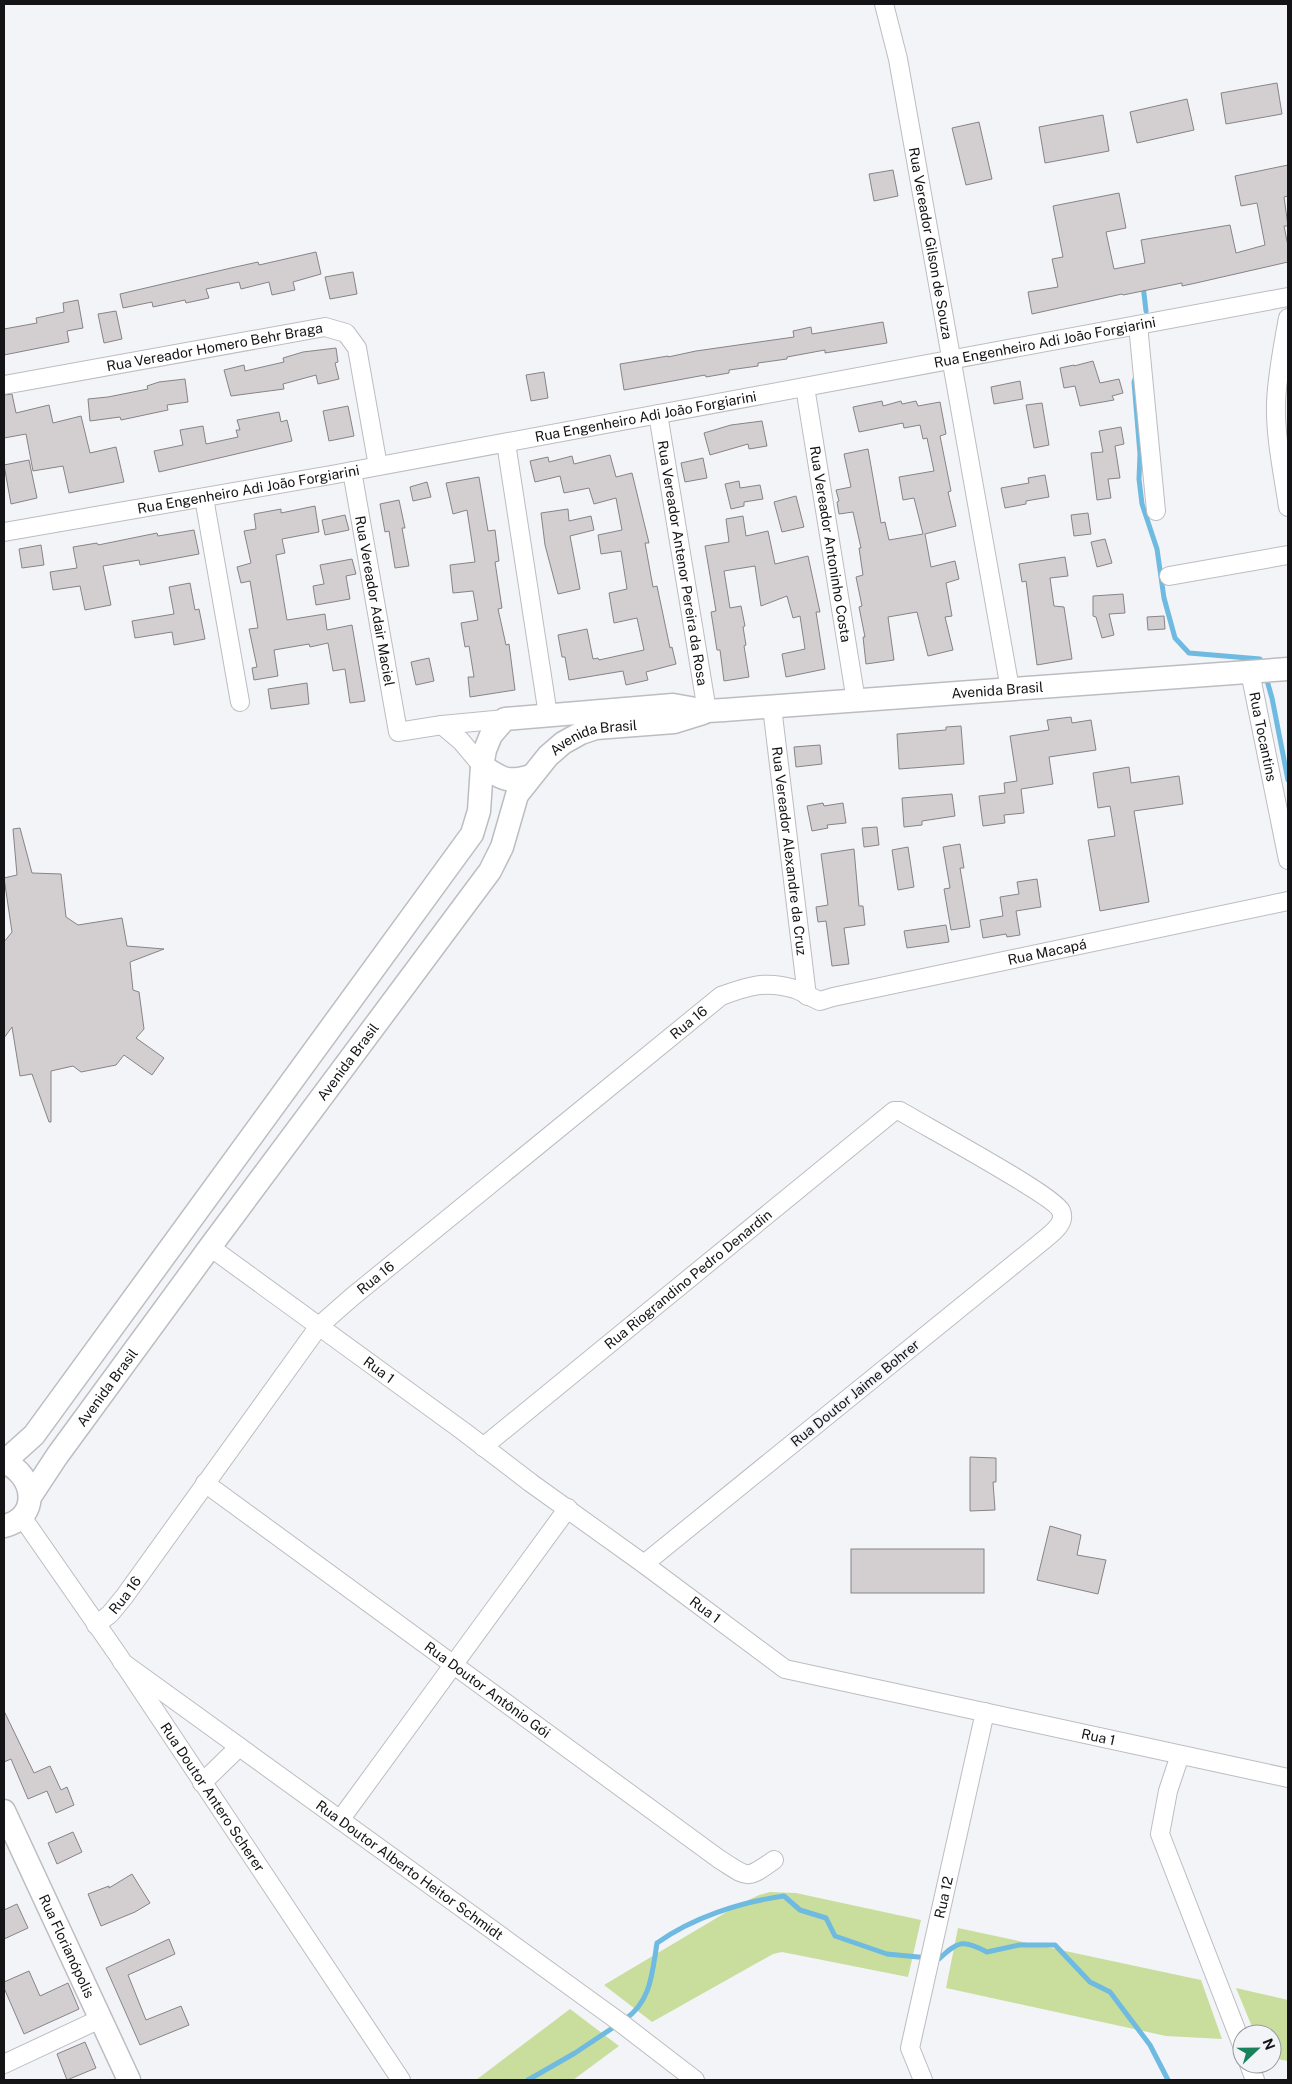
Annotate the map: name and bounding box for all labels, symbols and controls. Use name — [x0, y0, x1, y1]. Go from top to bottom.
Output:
street label: Rua Vereador Gilson de Souza — [906, 146, 956, 341]
street label: Rua Engenheiro Adi João Forgiarini — [933, 314, 1157, 371]
street label: Rua Vereador Homero Behr Braga — [105, 320, 324, 374]
street label: Rua Engenheiro Adi João Forgiarini — [534, 388, 758, 445]
street label: Rua Vereador Antenor Pereira da Rosa — [654, 439, 711, 687]
street label: Rua Vereador Antoninho Costa — [807, 445, 854, 643]
street label: Rua Engenheiro Adi João Forgiarini — [136, 462, 361, 517]
street label: Rua Vereador Adair Maciel — [352, 515, 398, 687]
street label: Avenida Brasil — [951, 679, 1044, 701]
street label: Rua Tocantins — [1246, 690, 1280, 783]
street label: Avenida Brasil — [547, 717, 638, 759]
street label: Rua Vereador Alexandre da Cruz — [769, 746, 810, 957]
street label: Rua Macapá — [1006, 936, 1088, 968]
street label: Rua 16 — [667, 1002, 711, 1042]
street label: Avenida Brasil — [314, 1020, 382, 1104]
street label: Rua Riograndino Pedro Denardin — [601, 1206, 775, 1352]
street label: Rua 16 — [354, 1258, 398, 1298]
street label: Rua Doutor Jaime Bohrer — [788, 1336, 922, 1450]
street label: Avenida Brasil — [73, 1346, 141, 1429]
street label: Rua 1 — [360, 1353, 398, 1387]
street label: Rua 16 — [106, 1573, 145, 1617]
street label: Rua 1 — [687, 1593, 724, 1626]
street label: Rua Doutor Antônio Gói — [421, 1638, 553, 1741]
street label: Rua Doutor Antero Scherer — [157, 1720, 268, 1875]
street label: Rua 1 — [1080, 1725, 1117, 1748]
street label: Rua Doutor Alberto Heitor Schmidt — [313, 1797, 506, 1943]
street label: Rua 12 — [931, 1875, 956, 1920]
street label: Rua Florianópolis — [36, 1892, 98, 2001]
north arrow — [1232, 2024, 1282, 2074]
text: N — [1260, 2036, 1279, 2052]

